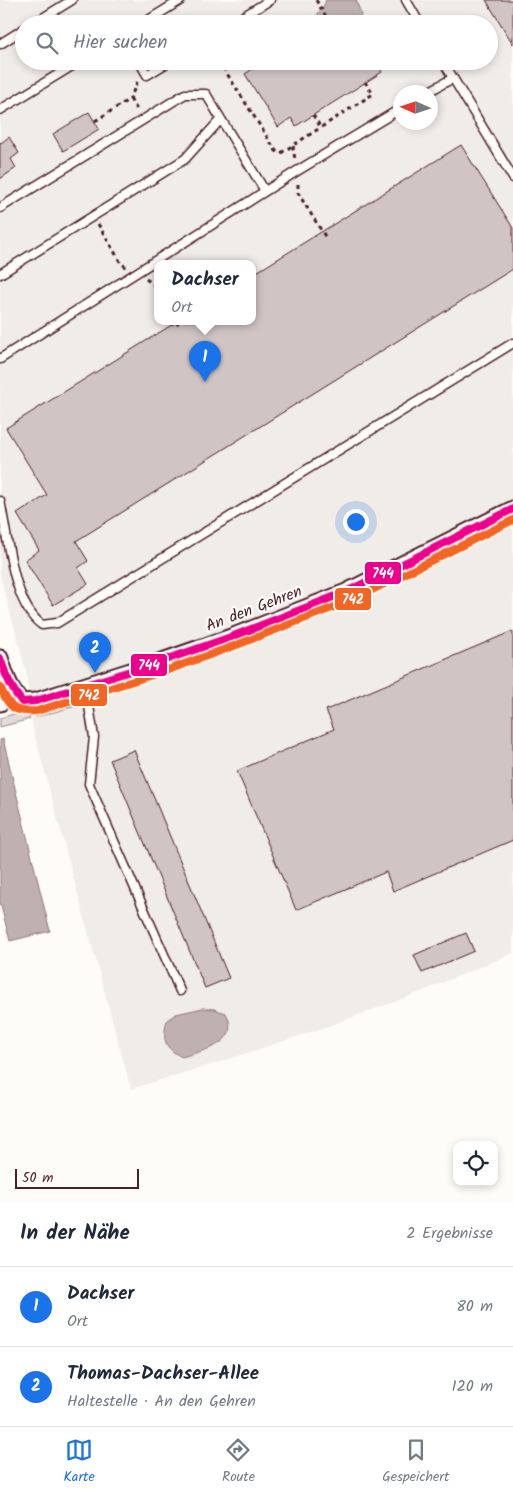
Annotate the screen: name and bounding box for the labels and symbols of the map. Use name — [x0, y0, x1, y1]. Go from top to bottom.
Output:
north arrow — [393, 85, 438, 130]
pin: 1 — [189, 341, 221, 382]
your location — [343, 509, 369, 535]
line badge: 744 — [364, 561, 402, 585]
text: 744 — [372, 563, 394, 585]
street label: An den Gehren — [202, 579, 306, 639]
line badge: 742 — [334, 587, 372, 611]
text: 742 — [342, 589, 364, 611]
pin: 2 — [79, 632, 111, 673]
line badge: 744 — [130, 653, 168, 677]
text: 744 — [138, 655, 160, 677]
line badge: 742 — [70, 683, 108, 707]
text: 742 — [78, 685, 100, 707]
scale bar — [15, 1166, 139, 1189]

